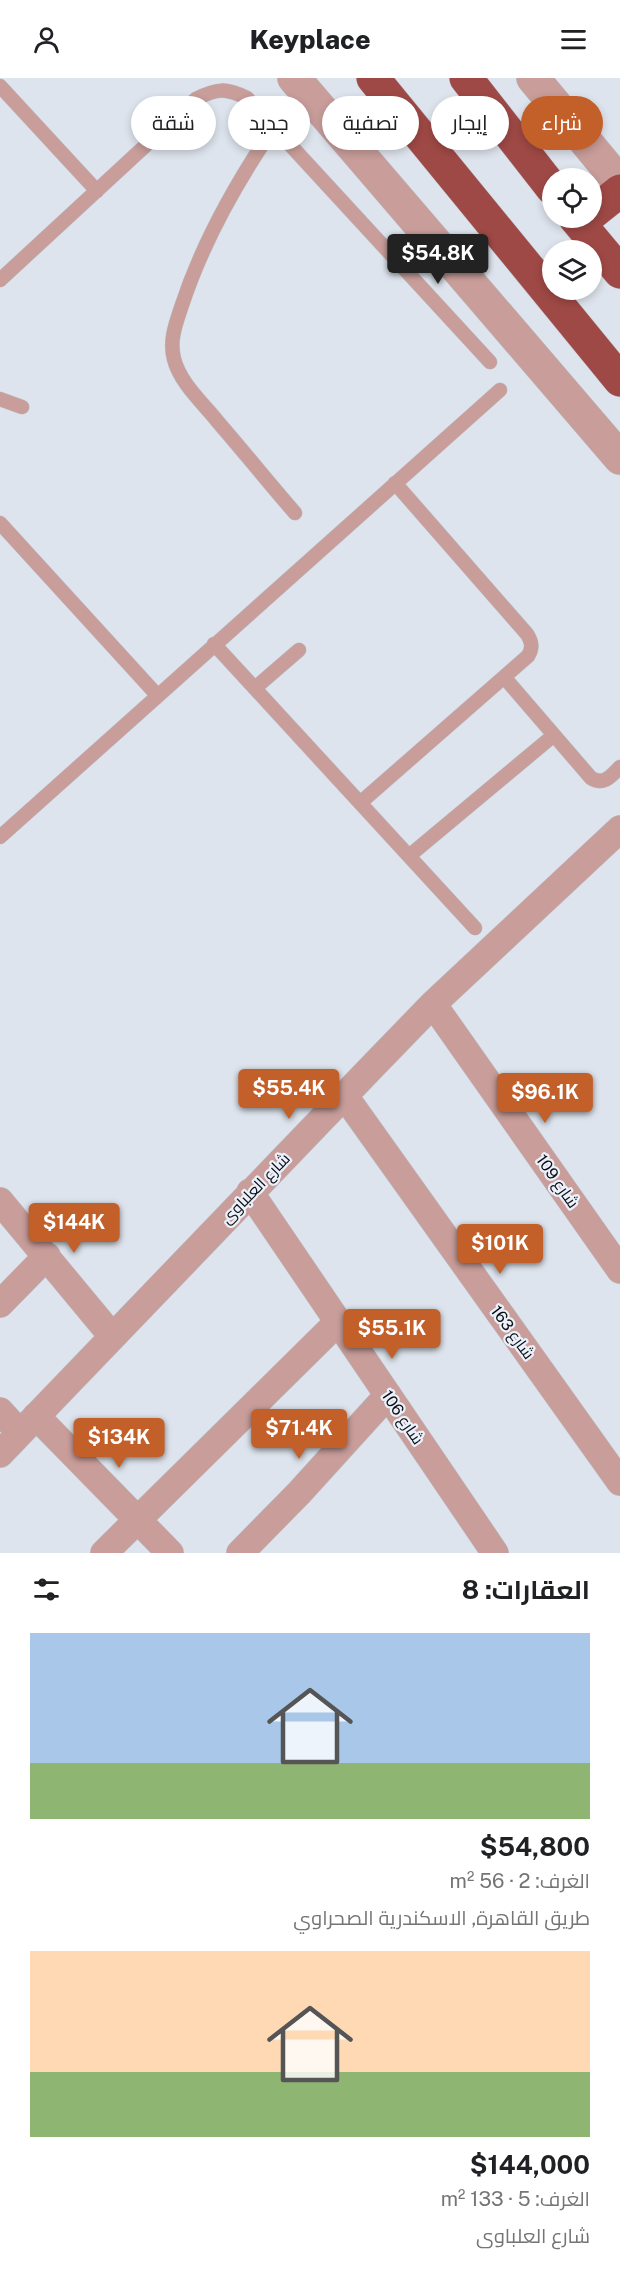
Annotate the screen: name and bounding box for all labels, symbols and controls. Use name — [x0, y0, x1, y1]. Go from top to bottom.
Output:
icon: person — [30, 23, 63, 56]
text: Keyplace — [249, 23, 371, 55]
icon: menu — [557, 23, 590, 56]
chip: شقة — [131, 96, 216, 150]
chip: جديد — [228, 96, 310, 150]
chip: تصفية — [322, 96, 419, 150]
chip: إيجار — [431, 96, 509, 150]
chip: شراء — [521, 96, 603, 150]
map controls — [542, 168, 602, 300]
button: locate — [542, 168, 602, 228]
pin: $54.8K — [389, 234, 487, 285]
button: layers — [542, 240, 602, 300]
text: $54.8K — [401, 241, 475, 265]
pin: $55.4K — [240, 1069, 338, 1120]
pin: $96.1K — [496, 1073, 594, 1124]
text: $55.4K — [252, 1076, 326, 1100]
text: $96.1K — [511, 1080, 579, 1104]
street label: شارع العلباوى — [217, 1149, 295, 1229]
street label: شارع 109 — [531, 1151, 583, 1213]
pin: $144K — [32, 1203, 116, 1254]
text: $144K — [43, 1210, 105, 1234]
pin: $101K — [458, 1224, 542, 1275]
text: $101K — [471, 1231, 529, 1255]
street label: شارع 163 — [485, 1302, 538, 1364]
pin: $55.1K — [343, 1309, 441, 1360]
text: $55.1K — [358, 1316, 426, 1340]
street label: شارع 106 — [376, 1387, 428, 1449]
pin: $71.4K — [250, 1409, 348, 1460]
text: $71.4K — [265, 1416, 333, 1440]
pin: $134K — [77, 1418, 161, 1469]
text: $134K — [88, 1425, 150, 1449]
icon: filters — [30, 1573, 63, 1606]
text: العقارات: 8 — [462, 1574, 590, 1605]
icon: home — [256, 1672, 364, 1780]
text: $54,800 — [480, 1831, 590, 1862]
text: الغرف: 2 · 56 m² — [450, 1869, 590, 1893]
text: طريق القاهرة, الاسكندرية الصحراوي — [293, 1906, 590, 1930]
icon: home — [256, 1990, 364, 2098]
text: $144,000 — [470, 2149, 590, 2180]
text: الغرف: 5 · 133 m² — [441, 2187, 590, 2211]
text: شارع العلباوى — [476, 2224, 590, 2248]

